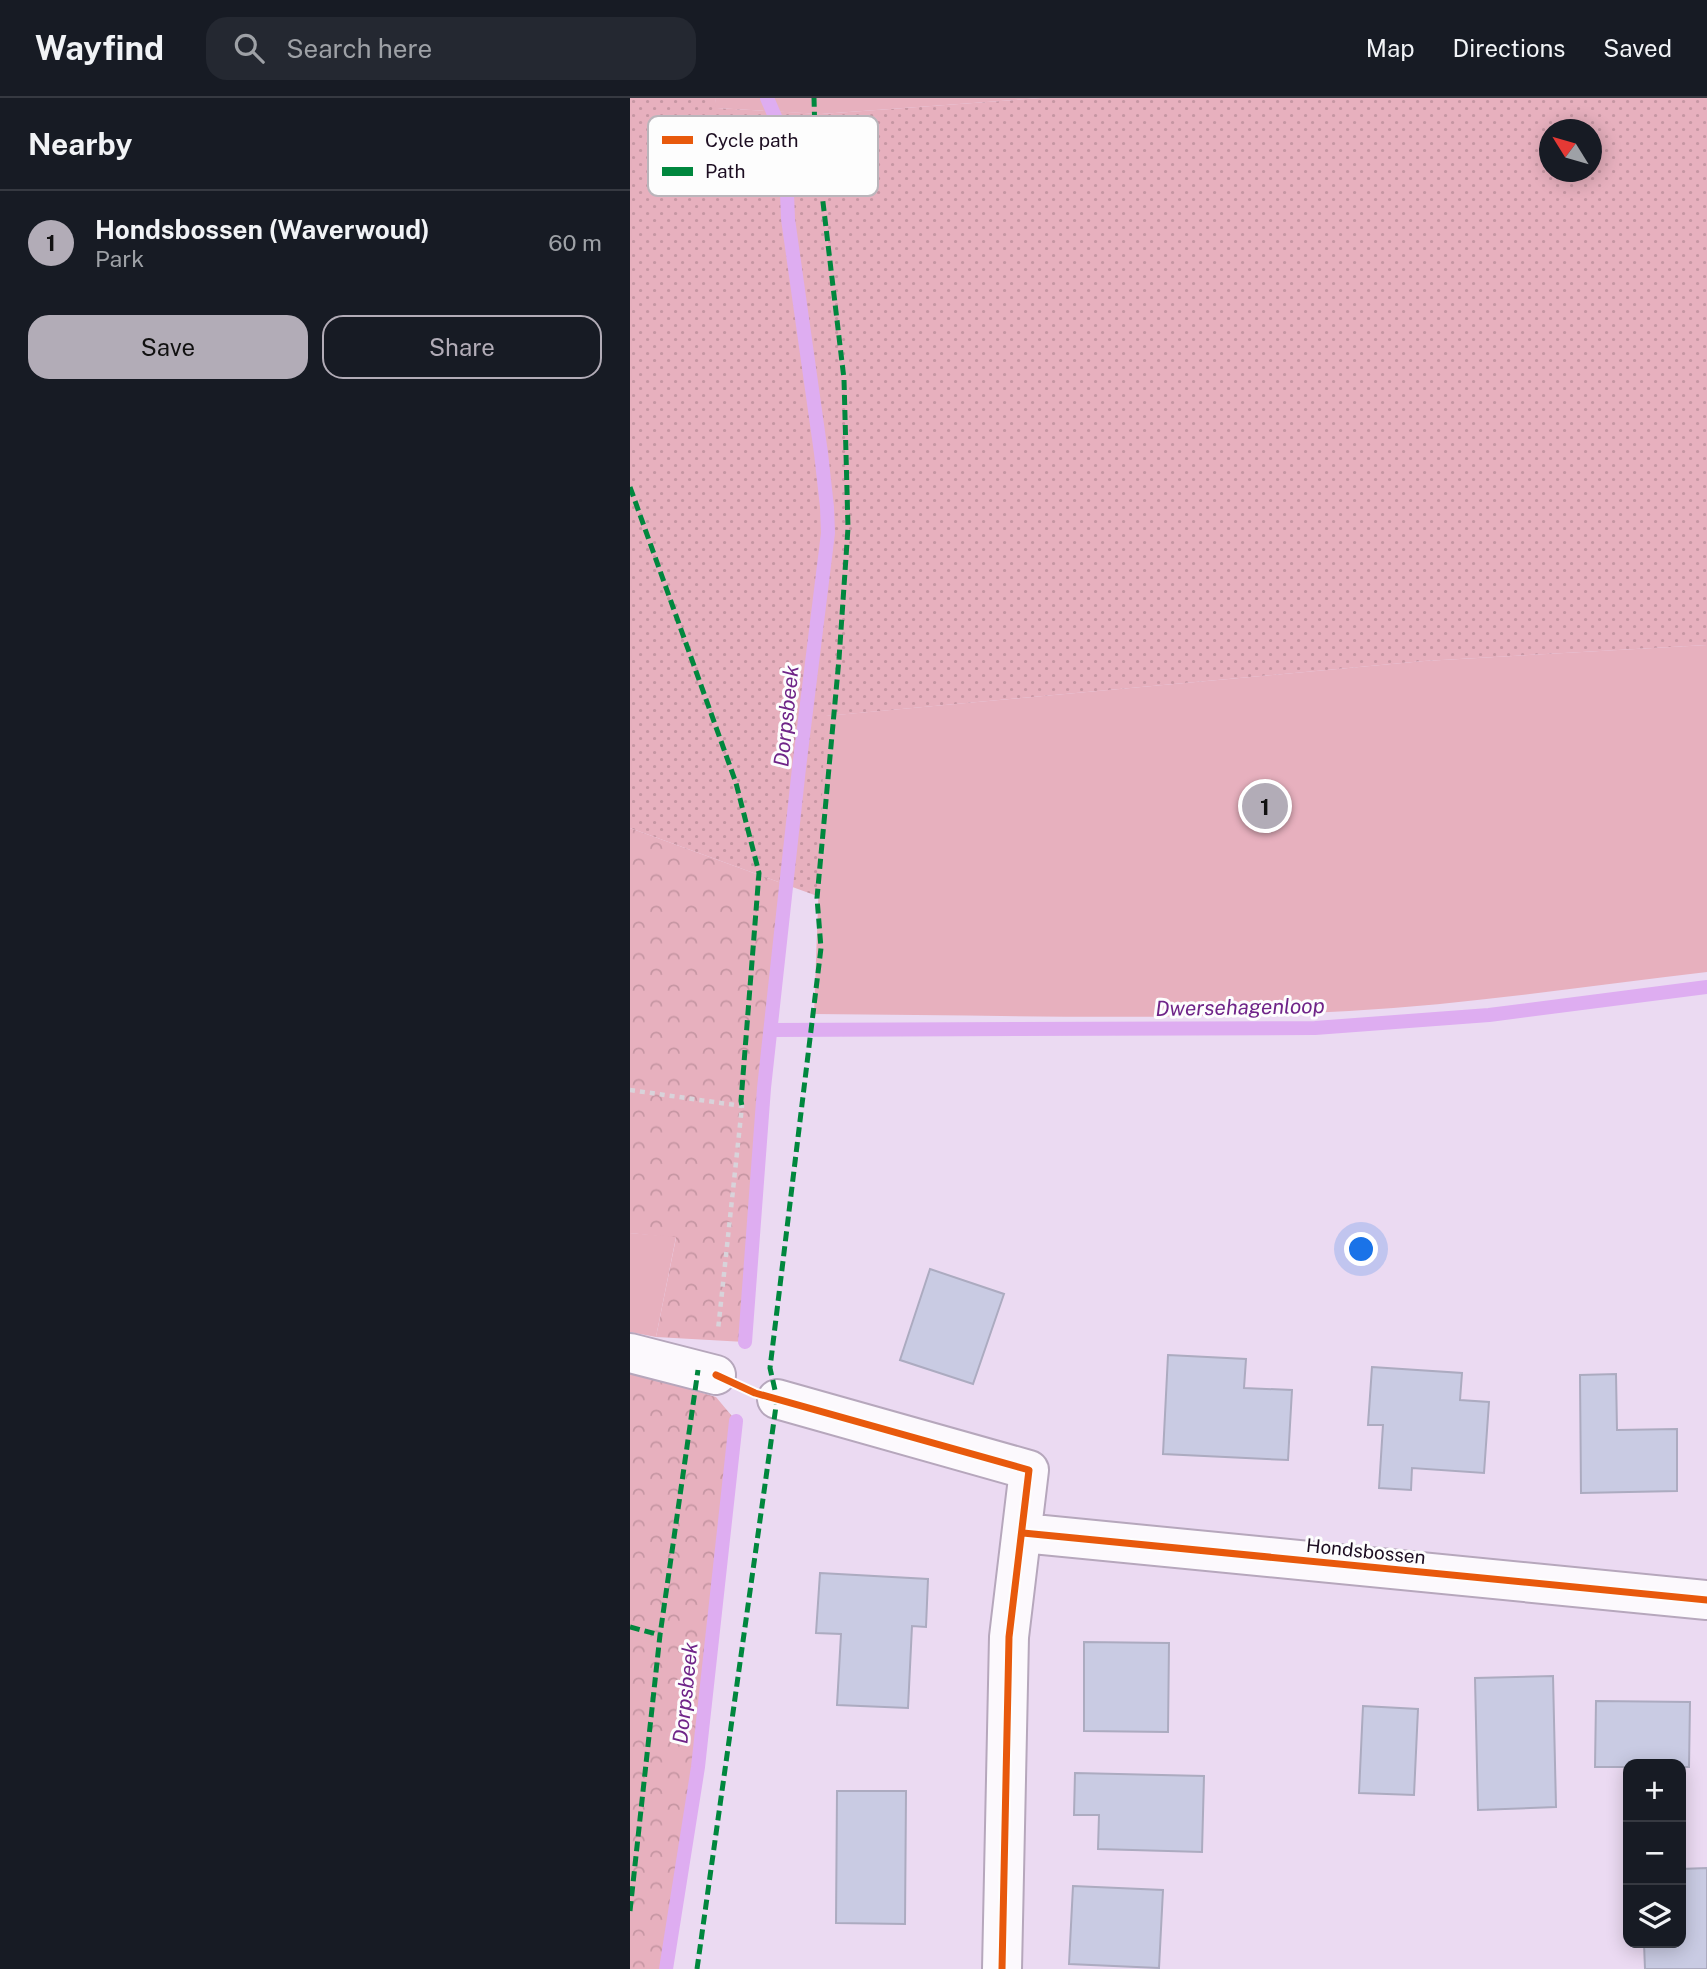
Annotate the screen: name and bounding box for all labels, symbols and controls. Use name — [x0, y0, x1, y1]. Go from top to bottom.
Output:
search box — [206, 17, 696, 80]
text: Wayfind — [35, 29, 164, 67]
icon: search — [230, 29, 268, 67]
text: Search here — [286, 33, 432, 64]
text: Map — [1366, 34, 1415, 62]
text: Directions — [1453, 34, 1565, 62]
text: Saved — [1603, 34, 1672, 62]
legend — [648, 116, 878, 196]
north arrow — [1539, 119, 1602, 182]
text: Nearby — [28, 126, 132, 162]
text: Cycle path — [705, 129, 798, 151]
text: Path — [705, 160, 745, 182]
text: Hondsbossen (Waverwoud) — [95, 214, 430, 245]
text: 1 — [46, 229, 56, 256]
text: 60 m — [548, 229, 602, 256]
text: Park — [95, 245, 144, 272]
button: Save — [28, 315, 308, 379]
button: Share — [322, 315, 602, 379]
water label: Dorpsbeek — [768, 663, 804, 768]
pin: 1 — [1242, 780, 1288, 832]
water label: Dwersehagenloop — [1155, 993, 1325, 1021]
your location — [1344, 1232, 1378, 1266]
street label: Hondsbossen — [1305, 1534, 1427, 1568]
water label: Dorpsbeek — [667, 1640, 703, 1745]
map controls — [1623, 1759, 1686, 1948]
button: + — [1623, 1759, 1686, 1822]
button: − — [1623, 1822, 1686, 1885]
button: layers — [1623, 1885, 1686, 1948]

